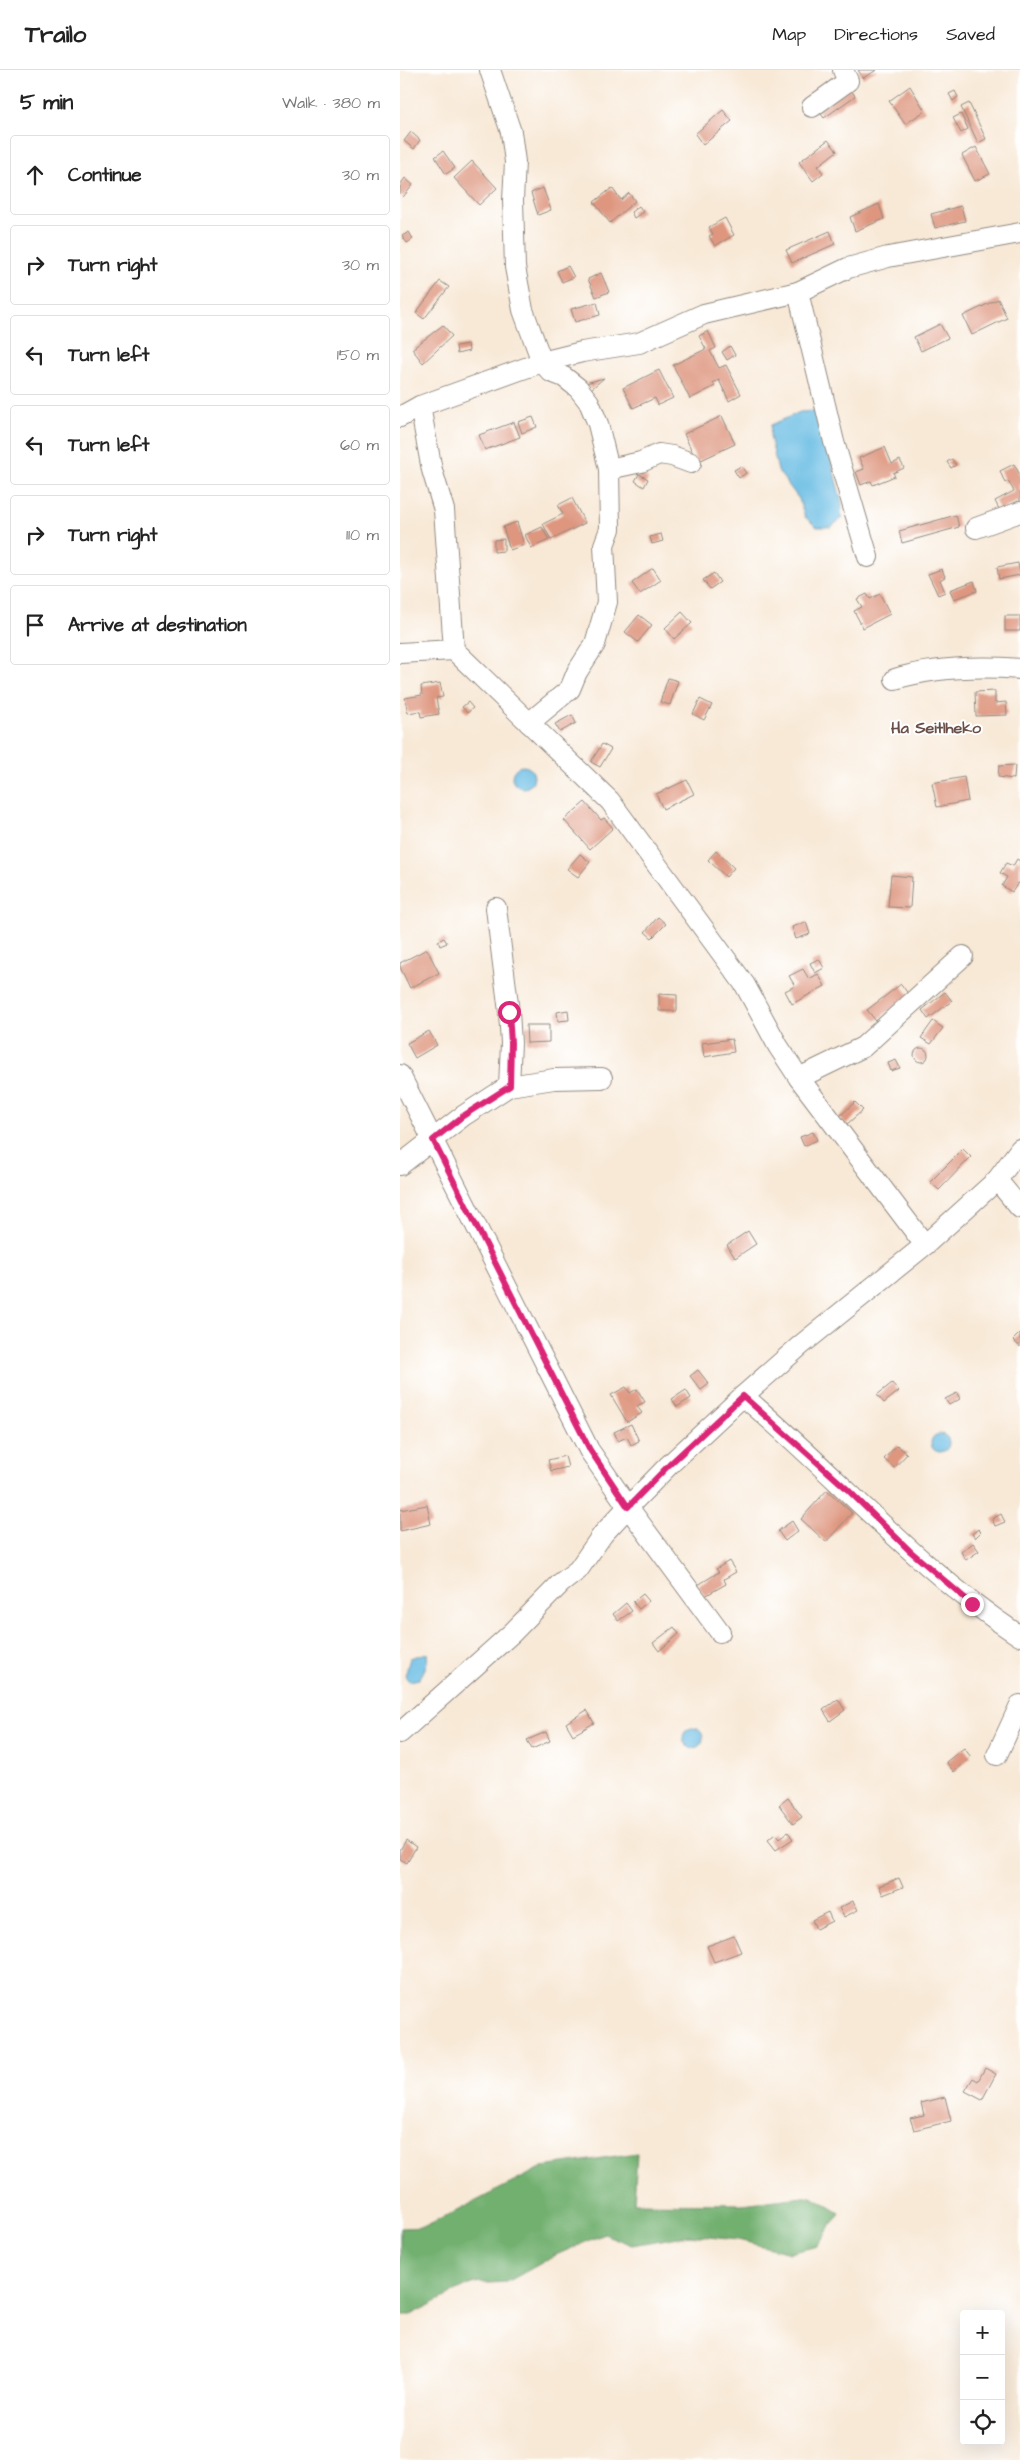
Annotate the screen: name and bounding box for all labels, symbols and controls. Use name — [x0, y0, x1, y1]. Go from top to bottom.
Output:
text: Trailo — [25, 18, 86, 52]
text: Map — [772, 22, 806, 47]
text: Directions — [834, 22, 918, 47]
text: Saved — [946, 22, 995, 47]
text: 5 min — [20, 88, 73, 117]
text: Walk · 380 m — [282, 92, 380, 114]
icon: ahead — [21, 161, 49, 189]
text: Continue — [68, 162, 142, 189]
text: 30 m — [342, 164, 379, 186]
icon: right — [21, 251, 49, 279]
text: Turn right — [68, 252, 157, 279]
text: 30 m — [342, 254, 379, 276]
icon: left — [21, 341, 49, 369]
text: Turn left — [68, 342, 149, 369]
text: 150 m — [337, 344, 379, 366]
icon: left — [21, 431, 49, 459]
text: Turn left — [68, 432, 149, 459]
text: 60 m — [340, 434, 379, 456]
icon: right — [21, 521, 49, 549]
text: Turn right — [68, 522, 157, 549]
text: 110 m — [346, 524, 379, 546]
icon: arrive — [21, 611, 49, 639]
text: Arrive at destination — [68, 612, 247, 639]
district label: Ha Seitlheko — [891, 717, 982, 739]
route start — [498, 1001, 521, 1024]
route end — [961, 1593, 984, 1616]
map controls — [960, 2310, 1005, 2445]
button: + — [960, 2310, 1005, 2355]
button: − — [960, 2355, 1005, 2400]
button: locate — [960, 2400, 1005, 2445]

